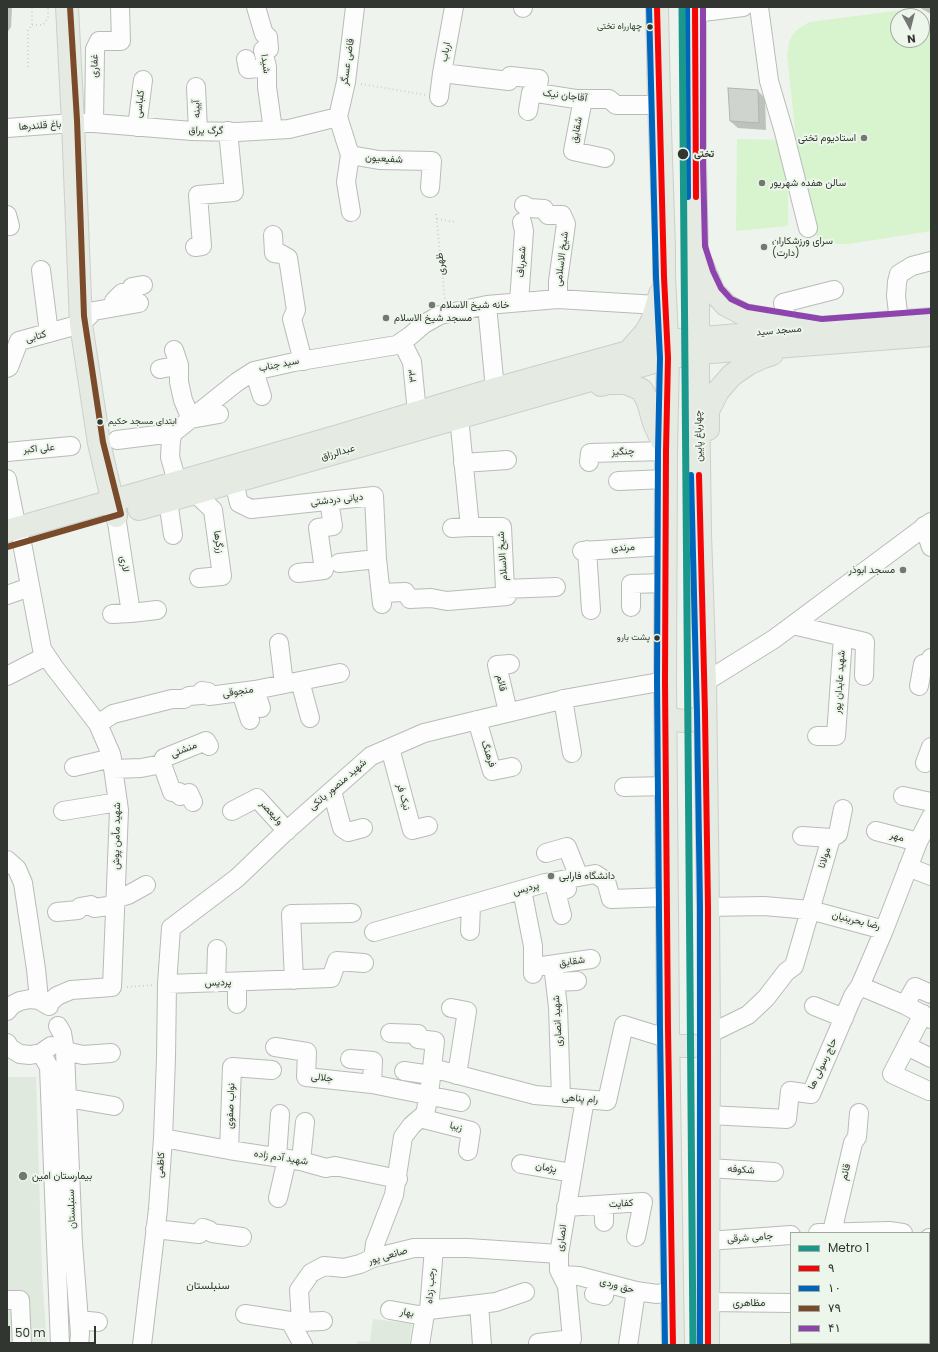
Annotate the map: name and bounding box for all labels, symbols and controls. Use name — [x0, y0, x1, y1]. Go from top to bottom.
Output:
north arrow — [890, 8, 930, 48]
place label: چهارراه تختی — [597, 22, 642, 32]
marker: چهارراه تختی — [645, 22, 655, 32]
text: N — [906, 30, 916, 47]
street label: قاضی عسگر — [339, 38, 357, 86]
street label: ارباب — [438, 41, 454, 63]
street label: غفاری — [89, 54, 101, 78]
street label: شیدا — [258, 54, 272, 74]
street label: آقاجان نیک — [542, 87, 588, 105]
street label: کلباسی — [133, 89, 147, 119]
street label: آیینه — [191, 100, 203, 118]
street label: شقایق — [569, 116, 585, 144]
street label: باغ قلندرها — [18, 119, 62, 133]
street label: گرگ یراق — [189, 125, 223, 137]
place label: استادیوم تختی — [798, 132, 856, 144]
marker: استادیوم تختی — [859, 133, 869, 143]
marker: تختی — [676, 147, 690, 161]
place label: تختی — [694, 148, 714, 160]
street label: شفیعیون — [365, 152, 403, 166]
place label: سالن هفده شهریور — [770, 177, 846, 189]
marker: سالن هفده شهریور — [757, 178, 767, 188]
street label: شیخ الاسلامی — [553, 231, 571, 287]
place label: سرای ورزشکاران (دارت) — [772, 235, 833, 258]
marker: سرای ورزشکاران (دارت) — [759, 242, 769, 252]
street label: شعرباف — [515, 246, 529, 278]
street label: ظهری — [434, 252, 448, 276]
place label: خانه شیخ الاسلام — [440, 299, 509, 311]
marker: خانه شیخ الاسلام — [427, 300, 437, 310]
place label: مسجد شیخ الاسلام — [394, 312, 472, 324]
marker: مسجد شیخ الاسلام — [381, 313, 391, 323]
street label: مسجد سید — [756, 323, 802, 339]
street label: کتابی — [24, 328, 48, 346]
street label: سید جناب — [258, 355, 300, 375]
street label: ۳۳ — [406, 369, 420, 383]
street label: چهارباغ پایین — [693, 410, 705, 462]
marker: ابتدای مسجد حکیم — [95, 417, 105, 427]
place label: ابتدای مسجد حکیم — [108, 417, 177, 427]
street label: علی اکبر — [23, 442, 55, 456]
street label: عبدالرزاق — [320, 442, 356, 464]
street label: چنگیز — [611, 446, 635, 458]
street label: دیانی دردشتی — [310, 491, 364, 509]
street label: زرگرها — [210, 530, 226, 554]
street label: شیخ الاسلام — [495, 531, 511, 581]
street label: مرندی — [611, 541, 635, 555]
street label: لاری — [117, 555, 131, 573]
place label: مسجد ابوذر — [848, 564, 895, 576]
marker: مسجد ابوذر — [898, 565, 908, 575]
place label: پشت بارو — [617, 633, 650, 643]
marker: پشت بارو — [652, 633, 662, 643]
street label: شهید عابدان پور — [832, 650, 848, 714]
street label: قائم — [493, 674, 509, 692]
street label: منجوقی — [222, 684, 254, 700]
street label: فرهنگ — [478, 739, 498, 769]
street label: منشئی — [169, 740, 199, 760]
street label: شهید منصور بانکی — [307, 757, 369, 813]
street label: نیک فر — [394, 782, 412, 812]
street label: ولیعصر — [257, 798, 285, 828]
street label: شهید مأمن پوش — [110, 802, 124, 870]
street label: مهر — [889, 829, 905, 845]
street label: مولانا — [816, 846, 834, 870]
place label: دانشگاه فارابی — [559, 870, 615, 882]
marker: دانشگاه فارابی — [546, 871, 556, 881]
street label: پردیس — [511, 880, 541, 898]
street label: رضا بحرینیان — [831, 909, 881, 933]
street label: شقایق — [558, 954, 586, 970]
street label: پردیس — [204, 977, 232, 989]
street label: شهید انصاری — [551, 995, 565, 1047]
street label: حاج رسولی ها — [806, 1036, 840, 1092]
street label: جلالی — [310, 1071, 334, 1085]
street label: نواب صفوی — [224, 1083, 238, 1129]
street label: رام پناهی — [562, 1092, 598, 1106]
street label: زیبا — [448, 1120, 464, 1134]
street label: شهید آدم زاده — [253, 1148, 309, 1168]
street label: کاظمی — [154, 1152, 168, 1178]
street label: پژمان — [534, 1160, 558, 1176]
street label: شکوفه — [727, 1163, 755, 1177]
street label: قائم — [838, 1163, 854, 1181]
marker: بیمارستان امین — [17, 1170, 29, 1182]
place label: بیمارستان امین — [32, 1170, 92, 1182]
street label: سنبلستان — [65, 1189, 79, 1229]
street label: کفایت — [608, 1197, 634, 1211]
street label: انصاری — [554, 1224, 570, 1252]
street label: جامی شرقی — [727, 1230, 773, 1246]
legend — [790, 1232, 930, 1344]
text: Metro 1 — [828, 1239, 869, 1256]
street label: صانعی پور — [367, 1245, 409, 1267]
text: ۹ — [828, 1259, 834, 1276]
street label: رجب زداه — [424, 1268, 438, 1304]
street label: حق وردی — [598, 1276, 636, 1296]
district label: سنبلستان — [186, 1279, 230, 1293]
text: ۱۰ — [828, 1279, 841, 1296]
street label: مظاهری — [733, 1297, 765, 1309]
text: ۷۹ — [828, 1299, 841, 1316]
street label: بهار — [399, 1306, 415, 1320]
scale bar — [10, 1318, 98, 1344]
text: ۴۱ — [828, 1319, 841, 1336]
text: 50 m — [15, 1324, 46, 1341]

